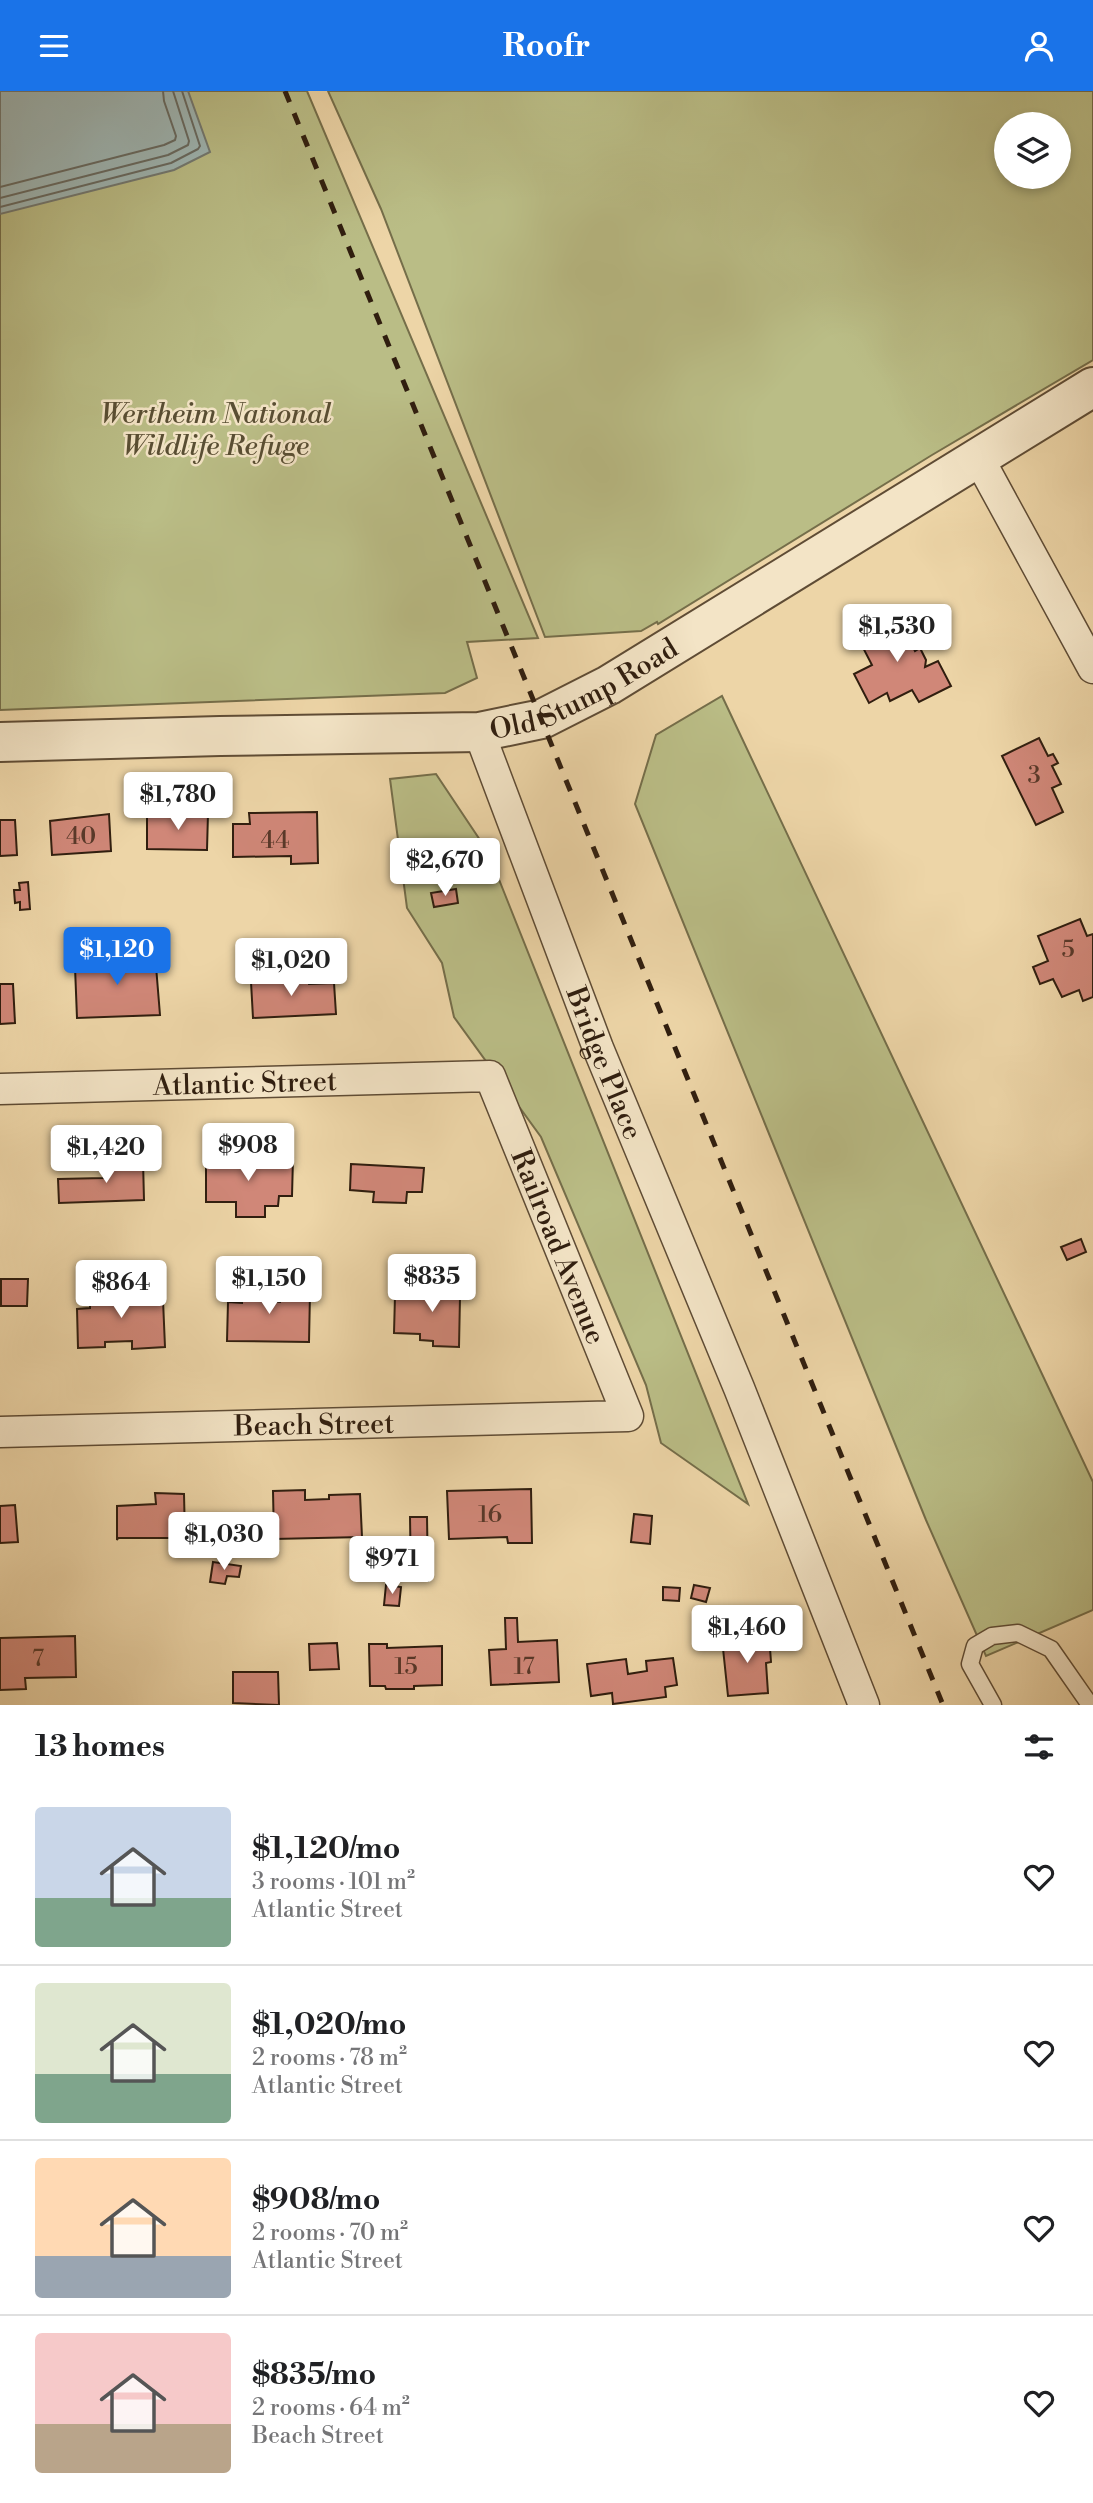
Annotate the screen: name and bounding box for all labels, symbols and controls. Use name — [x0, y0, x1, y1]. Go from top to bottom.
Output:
text: Roofr — [503, 26, 590, 66]
icon: menu — [35, 27, 73, 65]
icon: person — [1020, 27, 1058, 65]
map controls — [994, 112, 1071, 189]
button: layers — [994, 112, 1071, 189]
park label: Wertheim National Wildlife Refuge — [101, 397, 331, 464]
pin: $1,530 — [840, 605, 954, 664]
text: $1,530 — [859, 613, 935, 641]
street label: Old Stump Road — [487, 631, 685, 748]
house number: 3 — [1027, 761, 1041, 791]
pin: $1,780 — [121, 773, 235, 832]
text: $1,780 — [140, 781, 216, 809]
house number: 40 — [66, 822, 96, 852]
house number: 44 — [260, 826, 290, 856]
pin: $2,670 — [388, 839, 502, 898]
text: $2,670 — [406, 847, 484, 875]
pin: $1,120 — [60, 927, 174, 987]
house number: 5 — [1061, 935, 1075, 965]
text: $1,120 — [80, 936, 154, 964]
pin: $1,020 — [234, 939, 348, 998]
text: $1,020 — [251, 947, 331, 975]
street label: Bridge Place — [557, 981, 650, 1145]
street label: Atlantic Street — [152, 1064, 337, 1104]
pin: $908 — [207, 1123, 289, 1183]
pin: $1,420 — [49, 1125, 163, 1185]
text: $908 — [218, 1132, 278, 1160]
text: $1,420 — [67, 1134, 145, 1162]
street label: Railroad Avenue — [503, 1144, 613, 1350]
pin: $835 — [391, 1255, 473, 1314]
pin: $1,150 — [212, 1257, 326, 1316]
pin: $864 — [80, 1261, 162, 1320]
text: $835 — [404, 1263, 460, 1291]
text: $1,150 — [232, 1265, 306, 1293]
text: $864 — [92, 1269, 150, 1297]
street label: Beach Street — [233, 1407, 395, 1444]
house number: 16 — [478, 1500, 502, 1530]
pin: $1,030 — [167, 1513, 281, 1572]
text: $1,030 — [184, 1521, 264, 1549]
pin: $971 — [351, 1537, 433, 1596]
text: $971 — [365, 1545, 419, 1573]
pin: $1,460 — [690, 1605, 804, 1665]
text: $1,460 — [708, 1614, 786, 1642]
house number: 7 — [32, 1644, 44, 1674]
house number: 15 — [394, 1652, 418, 1682]
house number: 17 — [513, 1652, 535, 1682]
text: 13 homes — [35, 1728, 165, 1766]
icon: filters — [1020, 1728, 1058, 1766]
text: $1,120/mo — [252, 1830, 400, 1868]
icon: home — [91, 1835, 175, 1919]
icon: heart — [1020, 1858, 1058, 1896]
text: 3 rooms · 101 m² — [252, 1868, 415, 1896]
text: Atlantic Street — [252, 1896, 403, 1924]
text: $1,020/mo — [252, 2006, 407, 2044]
icon: home — [91, 2011, 175, 2095]
icon: heart — [1020, 2034, 1058, 2072]
text: 2 rooms · 78 m² — [252, 2044, 407, 2072]
text: Atlantic Street — [252, 2072, 403, 2100]
text: $908/mo — [252, 2181, 380, 2219]
icon: home — [91, 2186, 175, 2270]
icon: heart — [1020, 2209, 1058, 2247]
text: 2 rooms · 70 m² — [252, 2219, 408, 2247]
text: Atlantic Street — [252, 2247, 403, 2275]
text: $835/mo — [252, 2356, 376, 2394]
icon: home — [91, 2361, 175, 2445]
icon: heart — [1020, 2384, 1058, 2422]
text: 2 rooms · 64 m² — [252, 2394, 410, 2422]
text: Beach Street — [252, 2422, 384, 2450]

